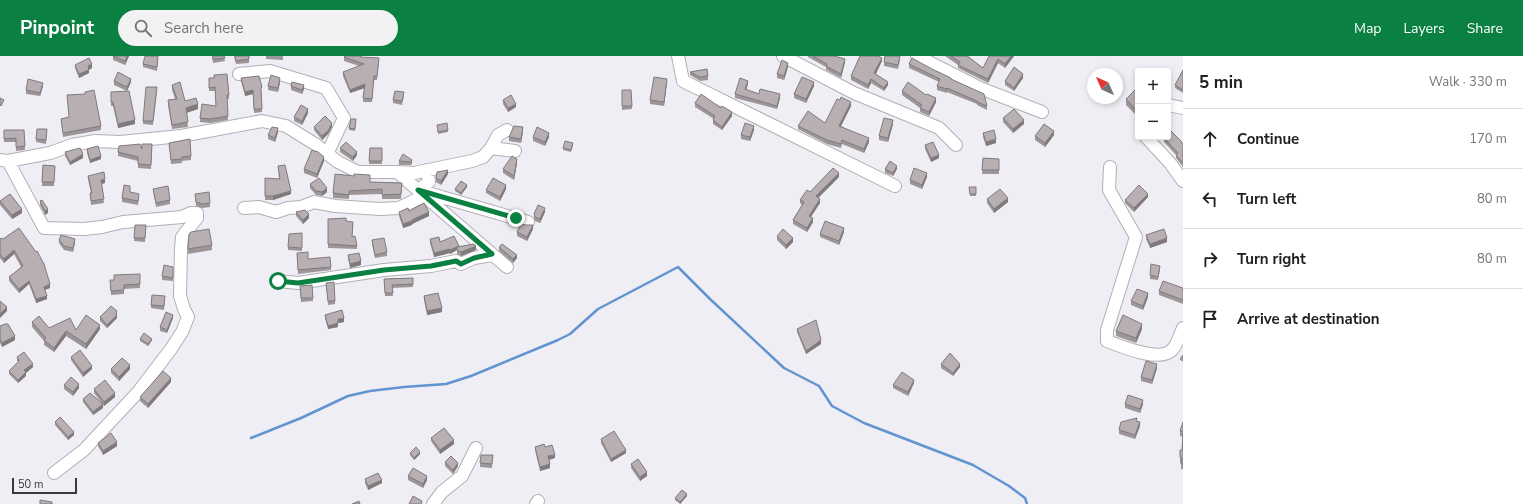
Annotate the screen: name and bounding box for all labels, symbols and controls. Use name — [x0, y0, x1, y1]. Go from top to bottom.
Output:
search box — [118, 10, 398, 46]
text: Pinpoint — [20, 15, 94, 41]
icon: search — [132, 17, 154, 39]
text: Search here — [164, 18, 243, 38]
text: Map — [1354, 19, 1381, 38]
text: Layers — [1403, 19, 1445, 38]
text: Share — [1467, 19, 1503, 38]
north arrow — [1087, 68, 1123, 104]
map controls — [1135, 68, 1171, 140]
button: + — [1135, 68, 1171, 104]
text: 5 min — [1199, 71, 1243, 94]
text: Walk · 330 m — [1429, 73, 1507, 91]
button: − — [1135, 104, 1171, 140]
icon: ahead — [1199, 128, 1221, 150]
text: Continue — [1237, 129, 1299, 149]
text: 170 m — [1469, 130, 1507, 148]
icon: left — [1199, 188, 1221, 210]
text: Turn left — [1237, 189, 1296, 209]
text: 80 m — [1477, 190, 1507, 208]
route end — [507, 209, 525, 227]
icon: right — [1199, 248, 1221, 270]
text: Turn right — [1237, 249, 1306, 269]
text: 80 m — [1477, 250, 1507, 268]
route start — [269, 272, 287, 290]
icon: arrive — [1199, 308, 1221, 330]
text: Arrive at destination — [1237, 309, 1380, 329]
scale bar — [12, 476, 77, 495]
text: 50 m — [18, 477, 43, 492]

